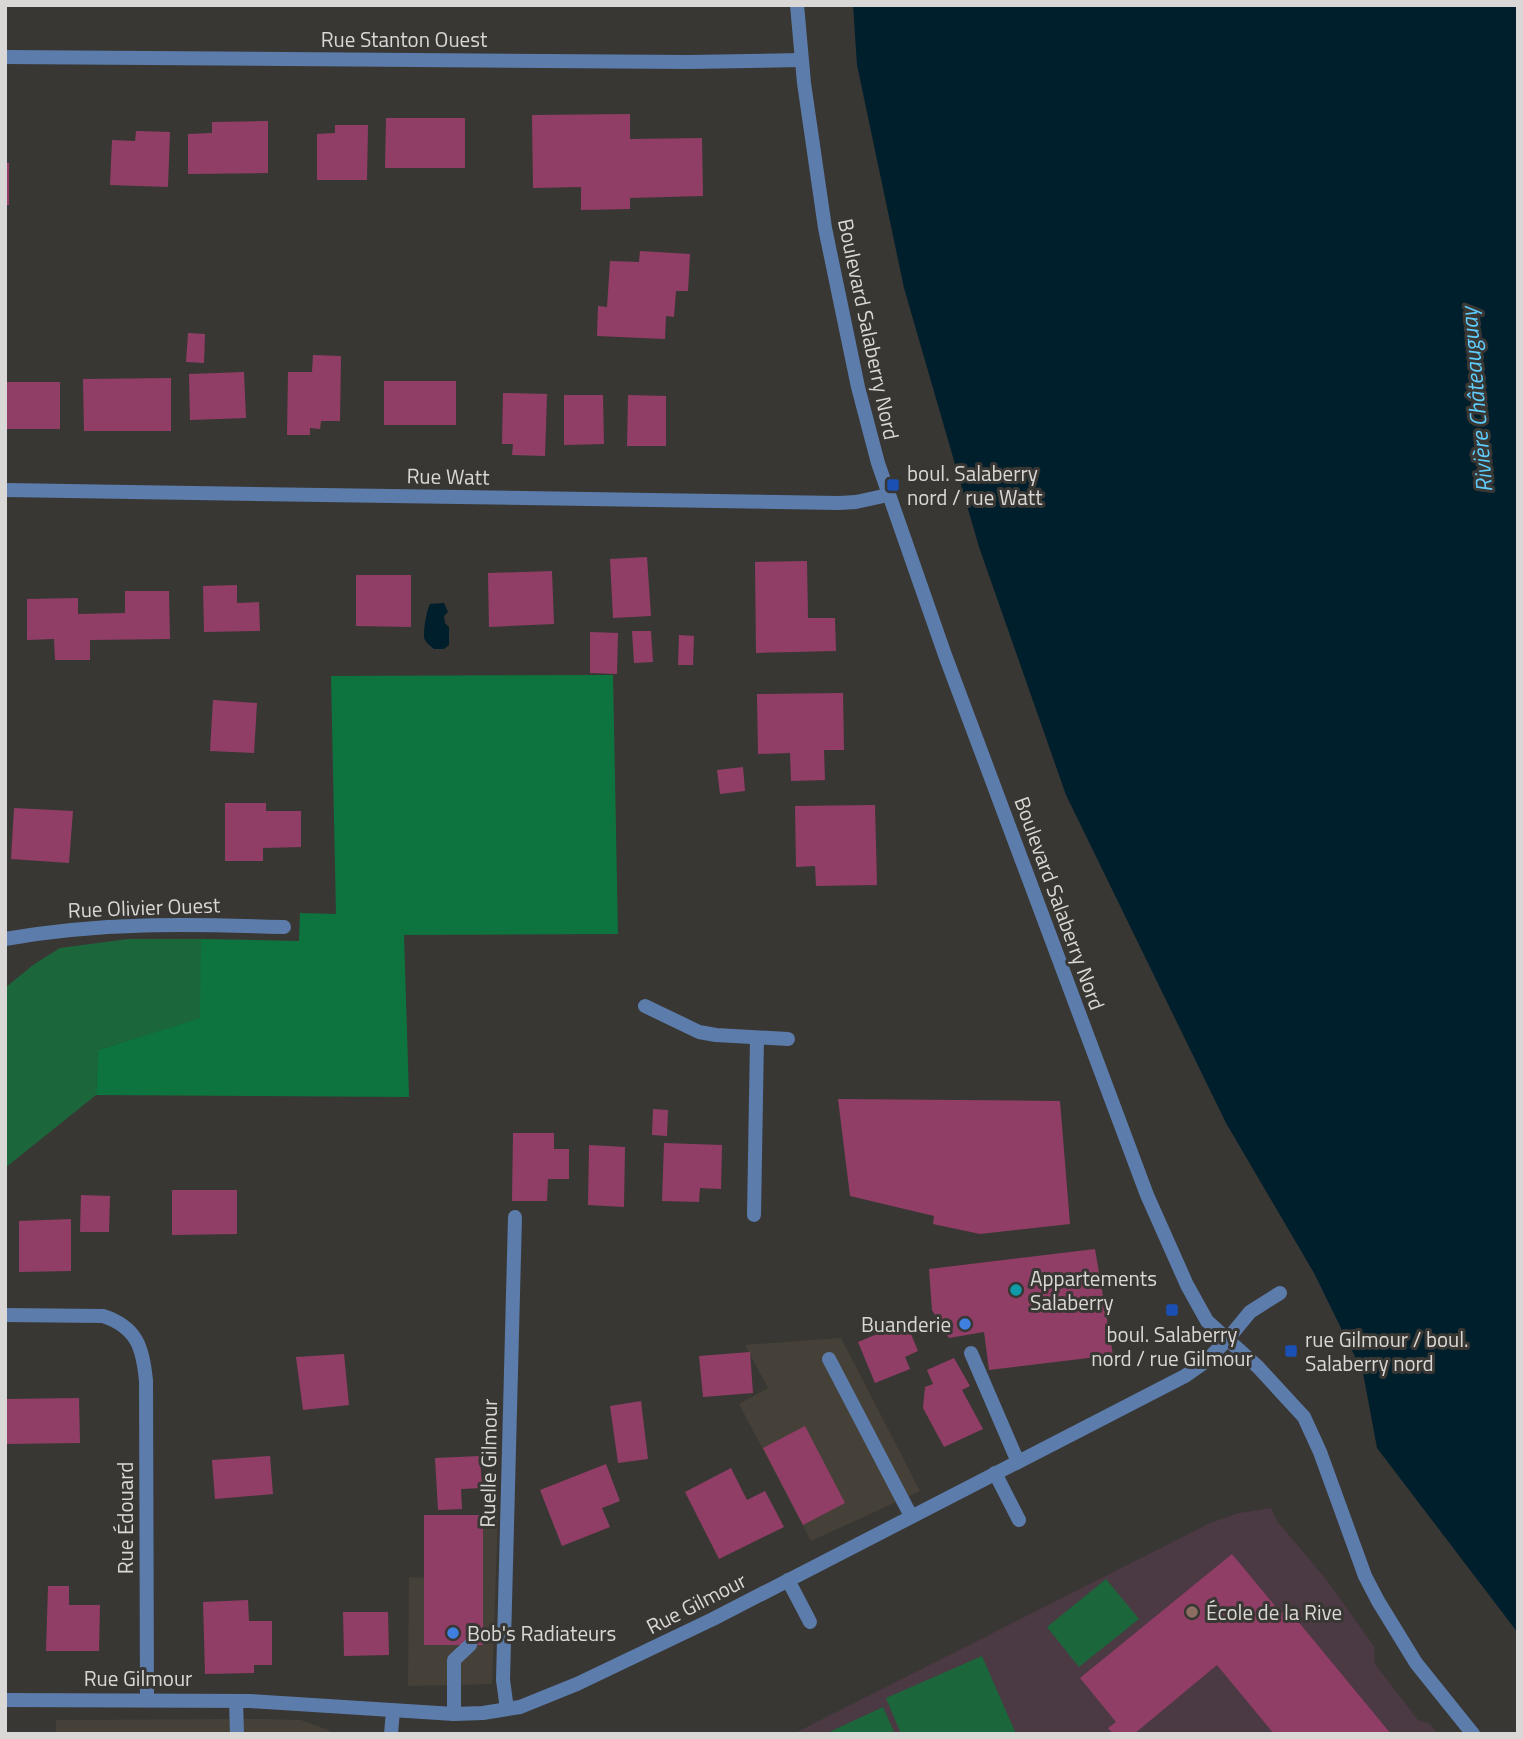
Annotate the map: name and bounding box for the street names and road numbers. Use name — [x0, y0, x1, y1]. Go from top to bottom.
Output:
street label: Rue Stanton Ouest — [321, 23, 488, 55]
street label: Boulevard Salaberry Nord — [830, 216, 908, 442]
street label: Rue Watt — [406, 459, 490, 493]
street label: Boulevard Salaberry Nord — [1006, 792, 1114, 1014]
street label: Rue Olivier Ouest — [67, 888, 221, 926]
street label: Ruelle Gilmour — [471, 1398, 505, 1528]
street label: Rue Édouard — [109, 1462, 141, 1574]
street label: Rue Gilmour — [640, 1564, 752, 1642]
street label: Rue Gilmour — [84, 1662, 192, 1694]

